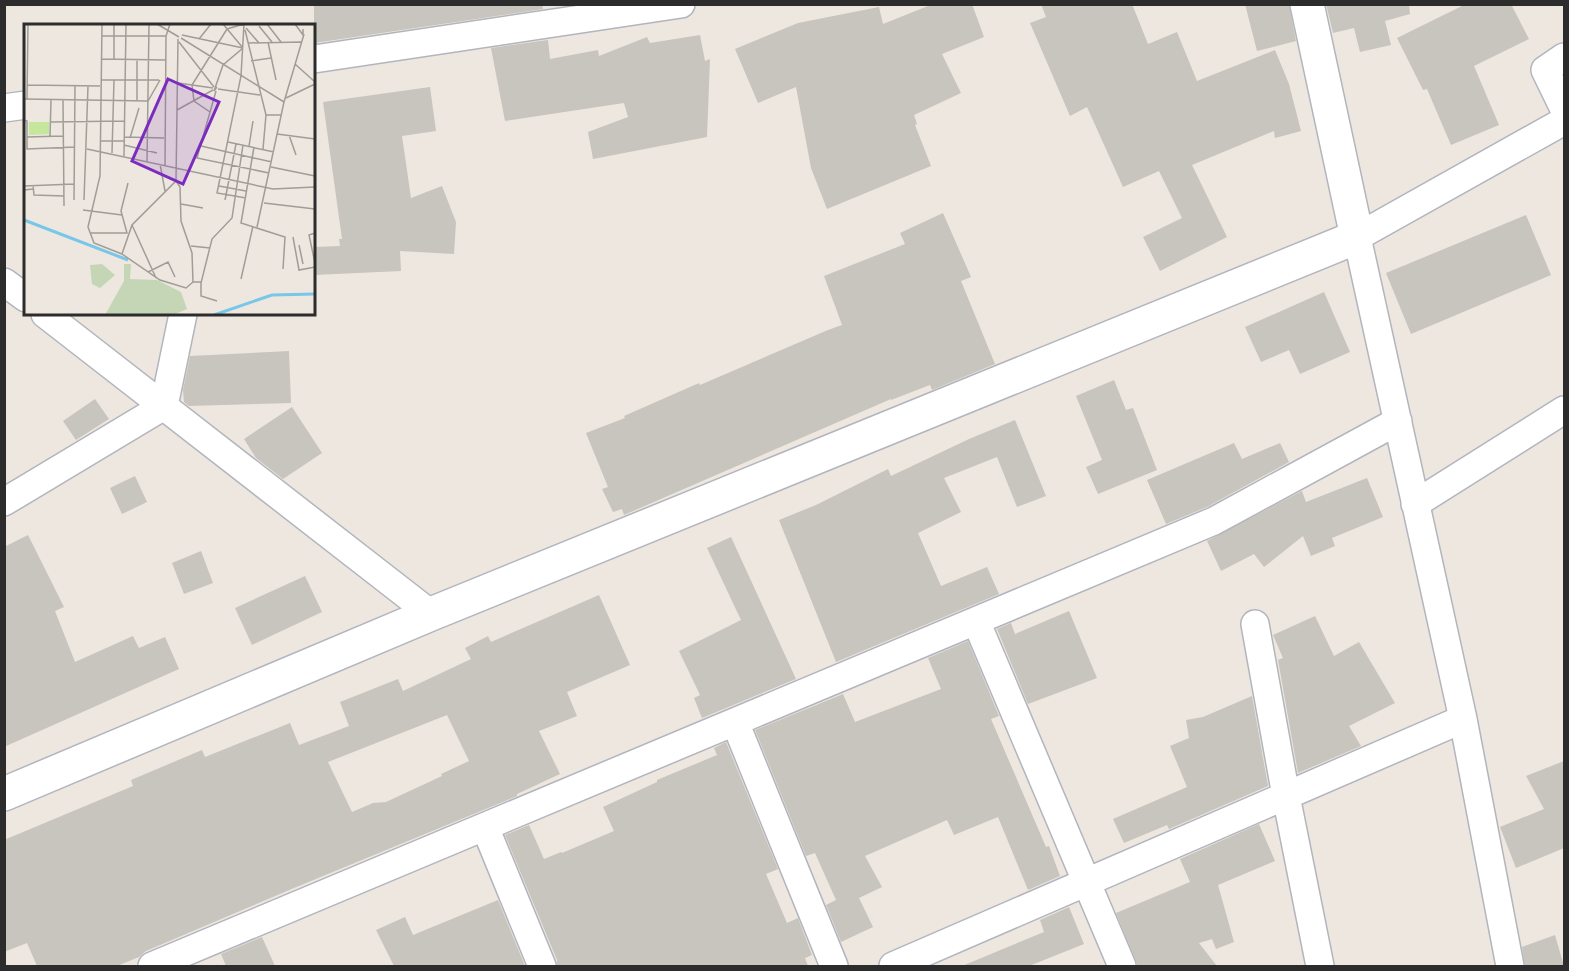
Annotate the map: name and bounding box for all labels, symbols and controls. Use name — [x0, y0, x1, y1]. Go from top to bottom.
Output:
inset map — [24, 24, 315, 315]

